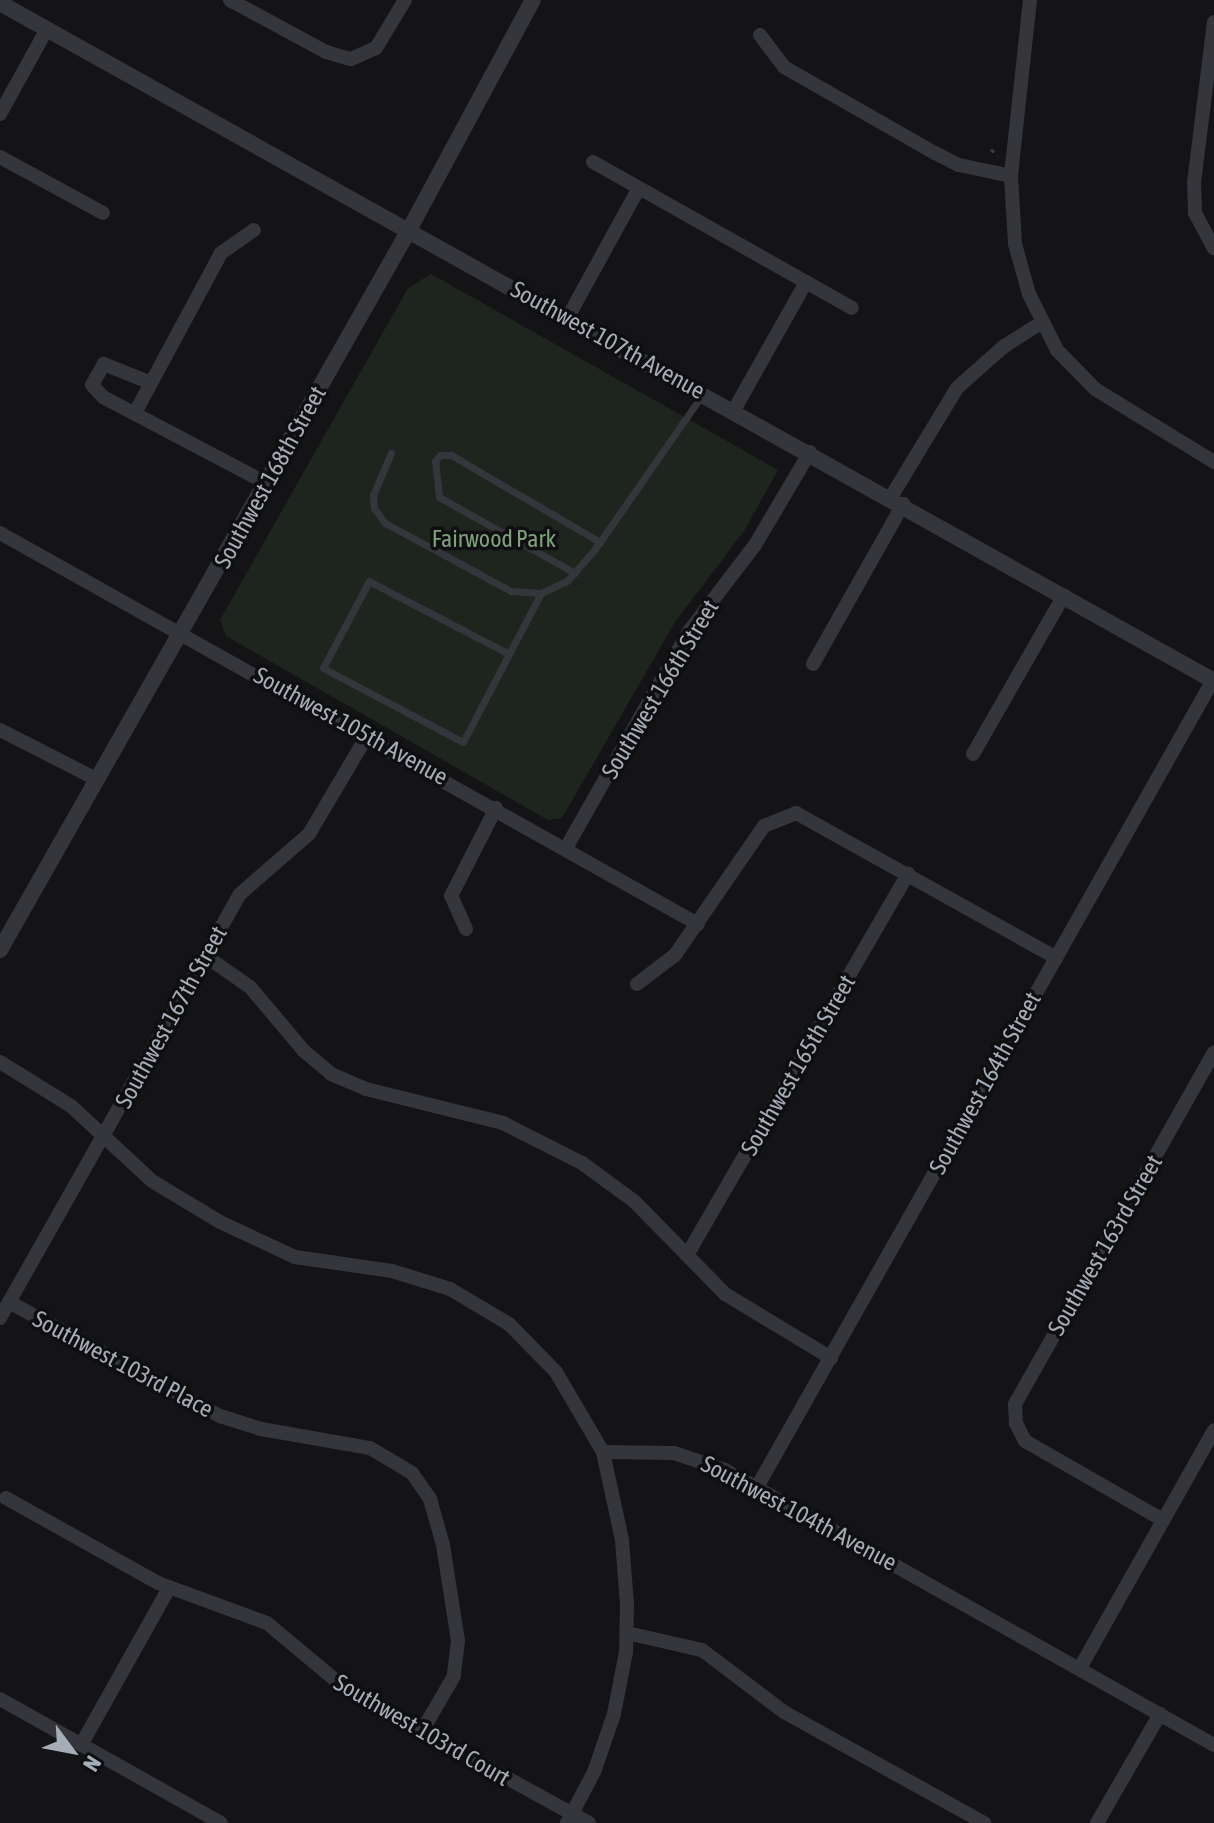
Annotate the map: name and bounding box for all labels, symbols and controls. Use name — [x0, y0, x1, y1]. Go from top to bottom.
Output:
street label: Southwest 107th Avenue — [506, 275, 710, 405]
street label: Southwest 168th Street — [208, 381, 332, 573]
park label: Fairwood Park — [432, 525, 556, 553]
street label: Southwest 166th Street — [595, 594, 725, 784]
street label: Southwest 105th Avenue — [249, 661, 453, 791]
street label: Southwest 167th Street — [109, 921, 233, 1113]
street label: Southwest 165th Street — [735, 970, 861, 1160]
street label: Southwest 164th Street — [923, 987, 1047, 1179]
street label: Southwest 163rd Street — [1042, 1150, 1168, 1340]
street label: Southwest 103rd Place — [28, 1304, 218, 1424]
street label: Southwest 104th Avenue — [696, 1449, 902, 1577]
street label: Southwest 103rd Court — [329, 1668, 515, 1792]
north arrow — [32, 1711, 112, 1791]
text: N — [78, 1751, 107, 1776]

